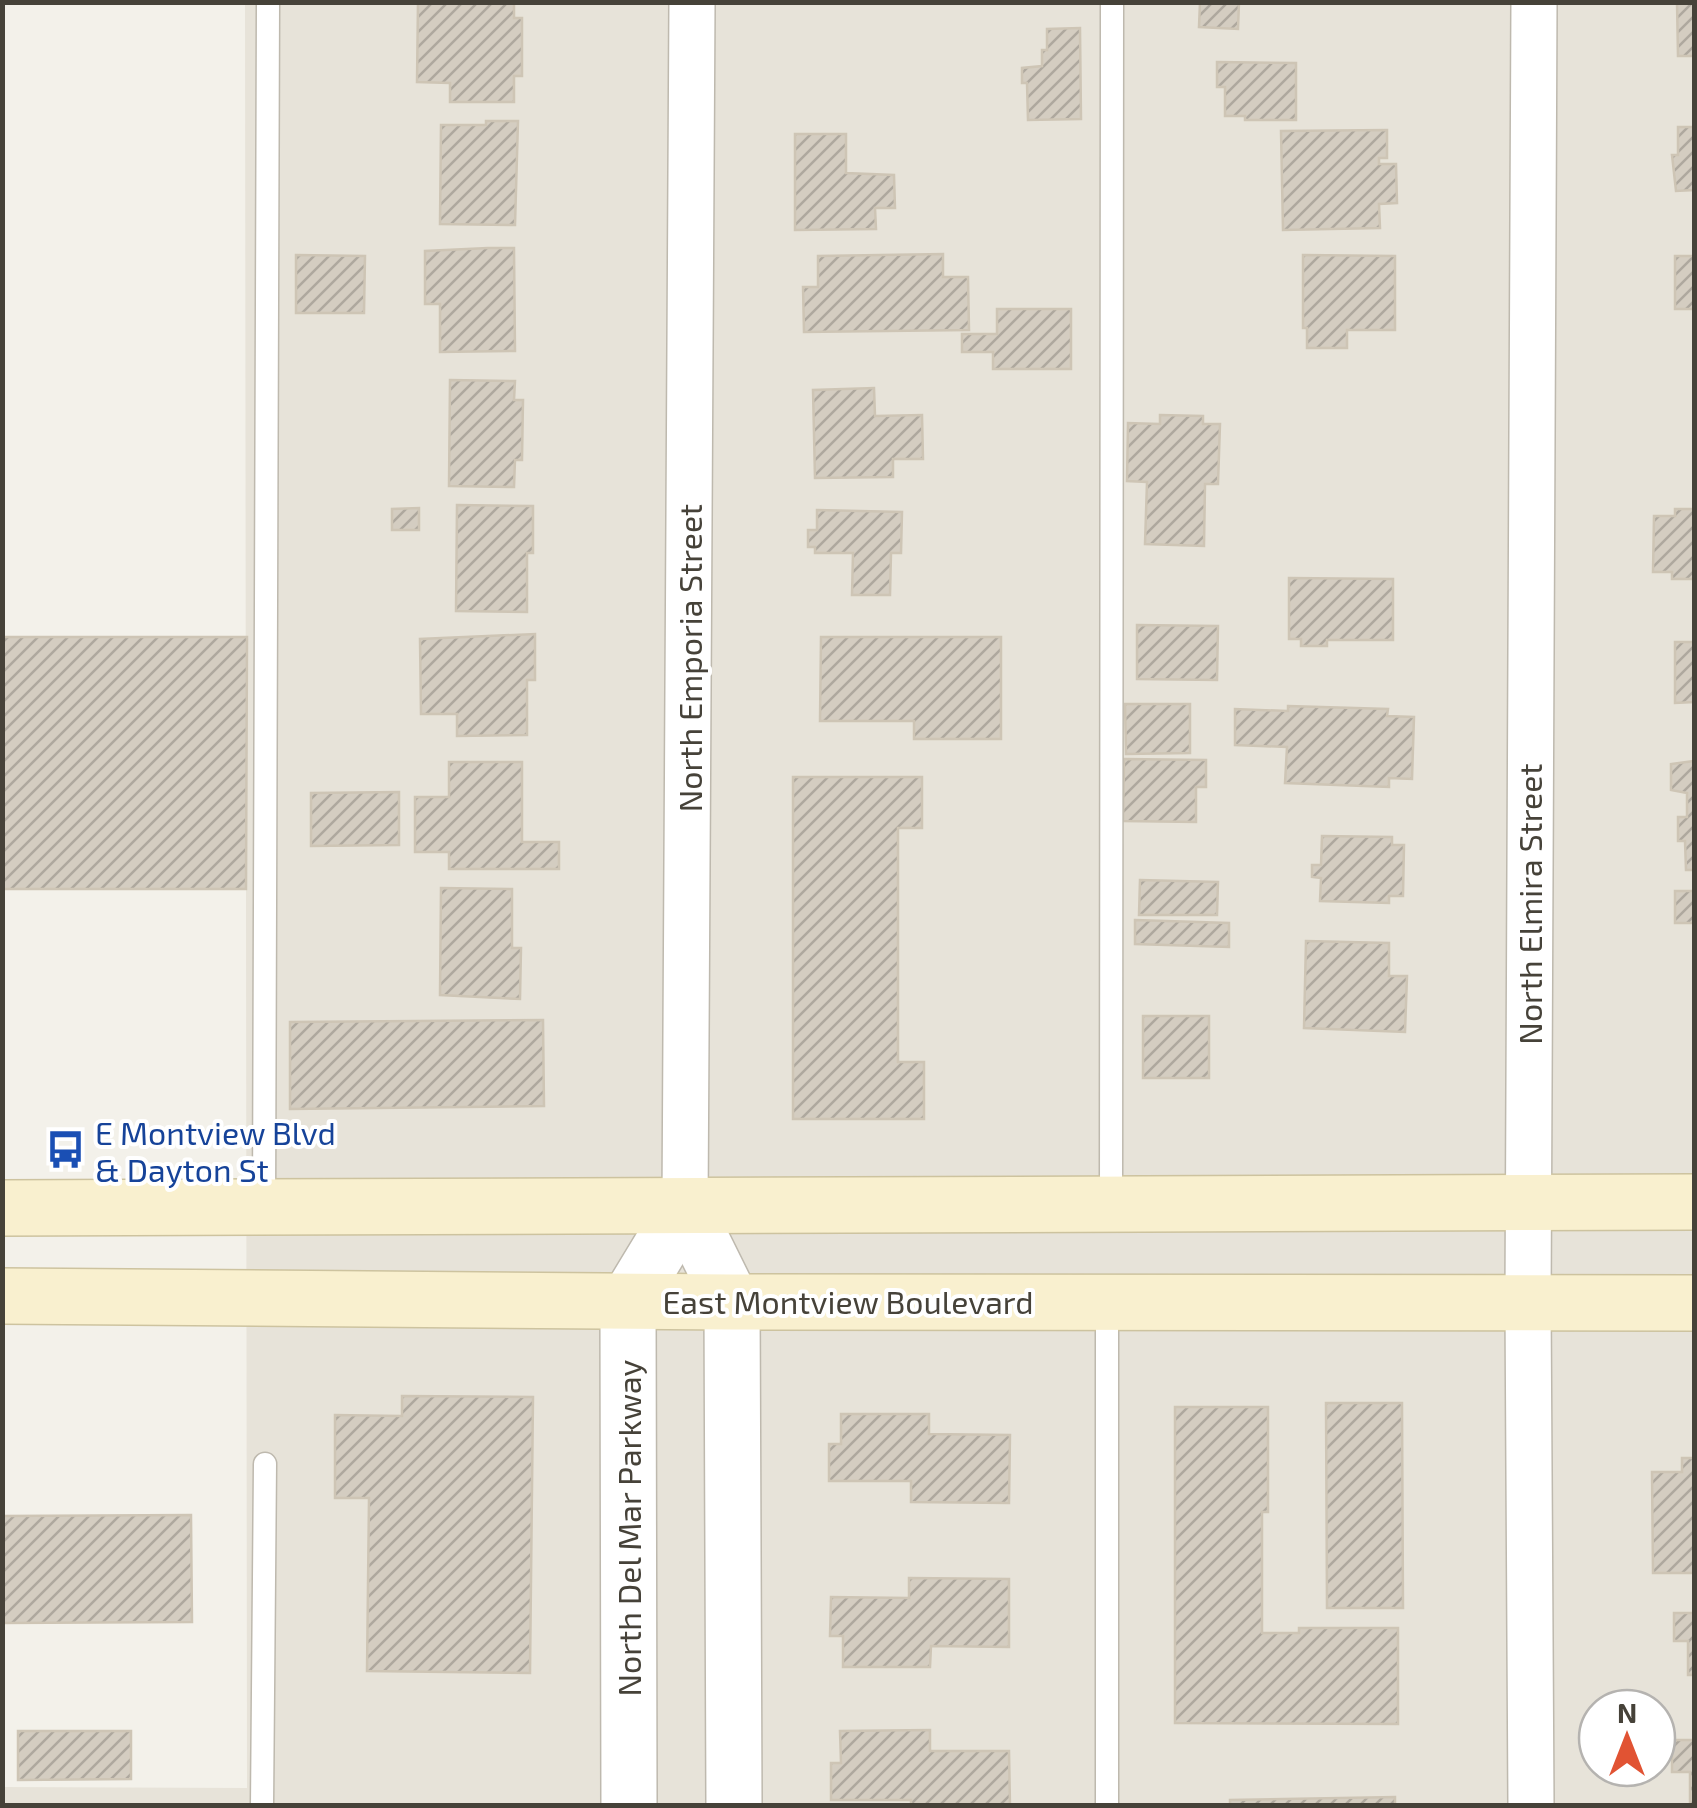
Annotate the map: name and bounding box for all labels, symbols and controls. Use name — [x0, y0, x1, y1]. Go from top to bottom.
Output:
street label: North Emporia Street — [670, 504, 708, 812]
street label: North Elmira Street — [1510, 763, 1548, 1045]
place label: E Montview Blvd & Dayton St — [95, 1113, 336, 1188]
bus stop icon: E Montview Blvd & Dayton St — [44, 1129, 86, 1171]
street label: East Montview Boulevard — [662, 1282, 1034, 1320]
street label: North Del Mar Parkway — [609, 1359, 647, 1696]
north arrow — [1577, 1688, 1677, 1788]
text: N — [1617, 1695, 1637, 1729]

